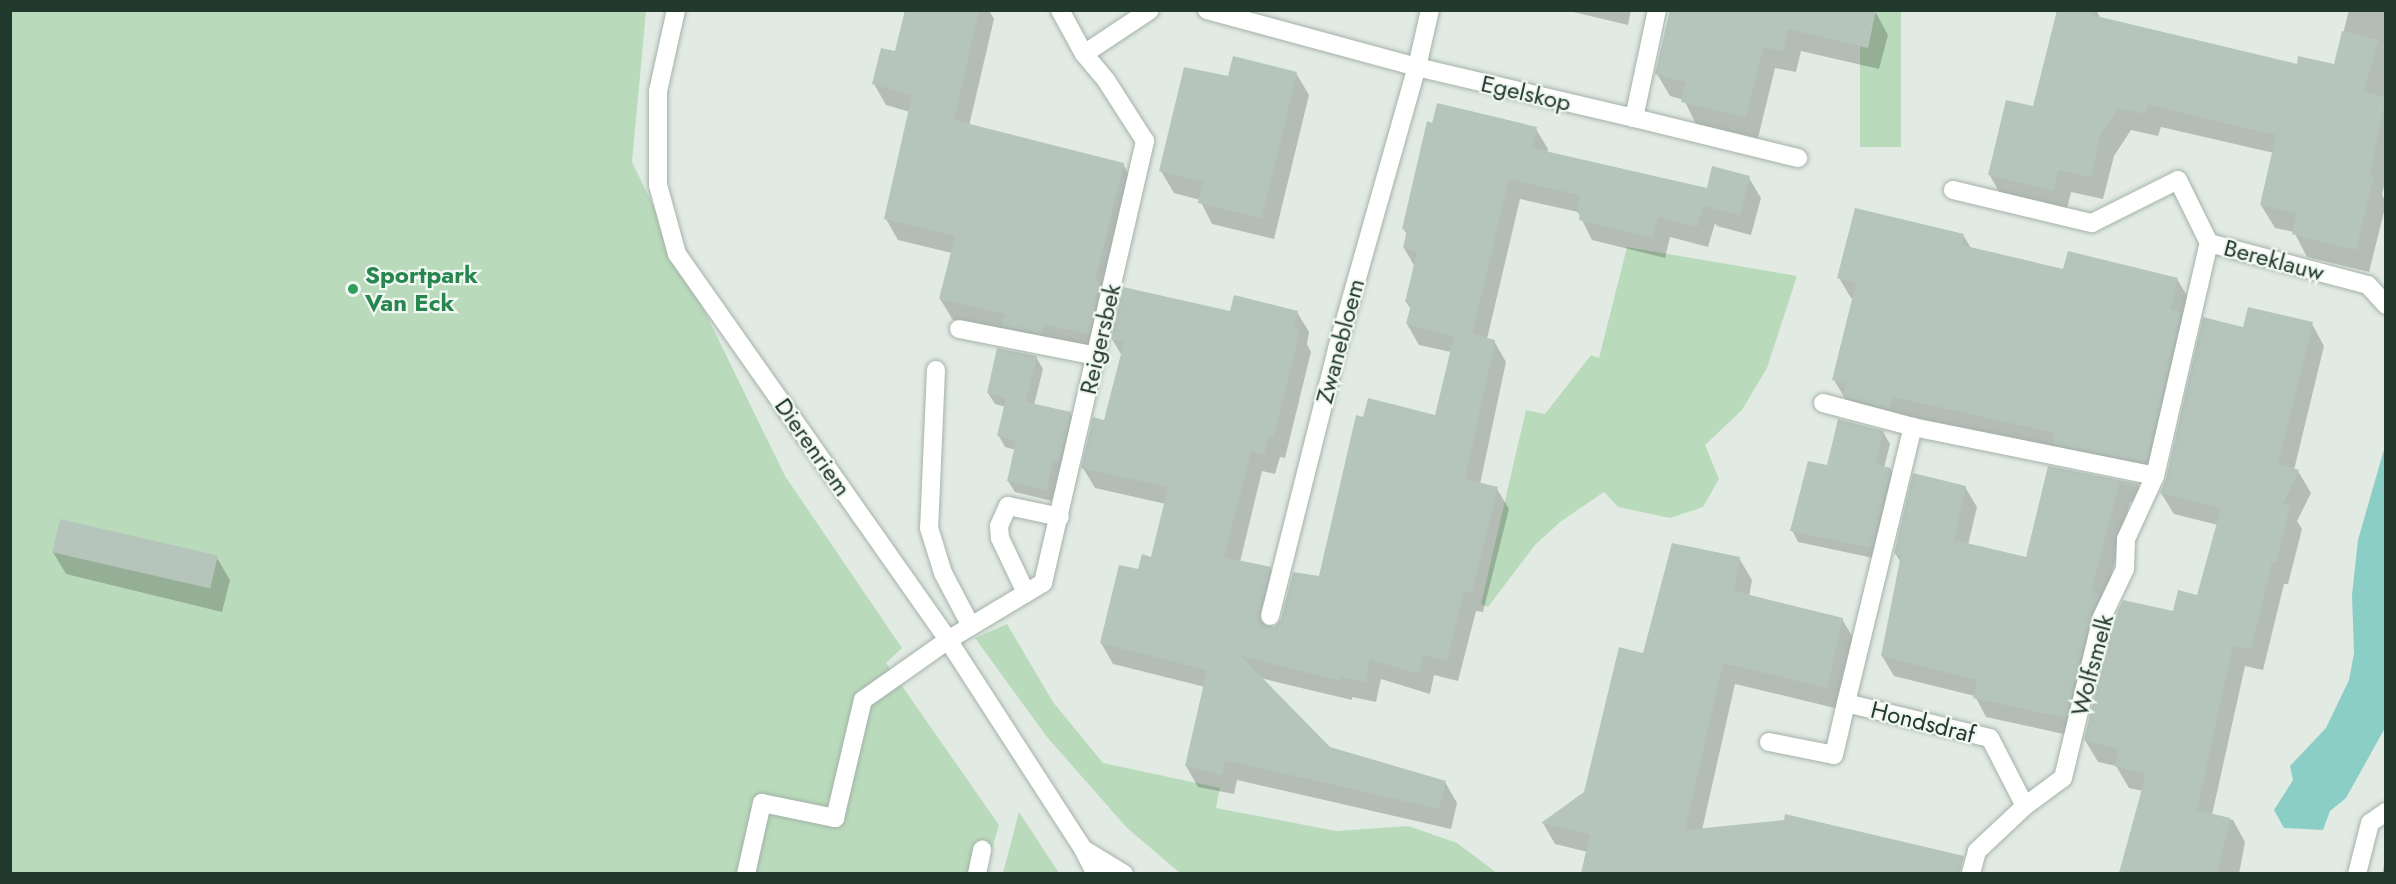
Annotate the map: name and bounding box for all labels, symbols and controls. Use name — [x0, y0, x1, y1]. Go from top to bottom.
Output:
street label: Egelskop — [1478, 69, 1574, 117]
street label: Bereklauw — [2221, 233, 2327, 287]
place label: Sportpark Van Eck — [365, 261, 478, 317]
street label: Zwanebloem — [1310, 275, 1370, 407]
street label: Reigersbek — [1073, 281, 1127, 397]
marker: Sportpark Van Eck — [346, 282, 360, 296]
street label: Dierenriem — [769, 392, 857, 502]
street label: Wolfsmelk — [2065, 611, 2119, 719]
street label: Hondsdraf — [1868, 695, 1978, 749]

